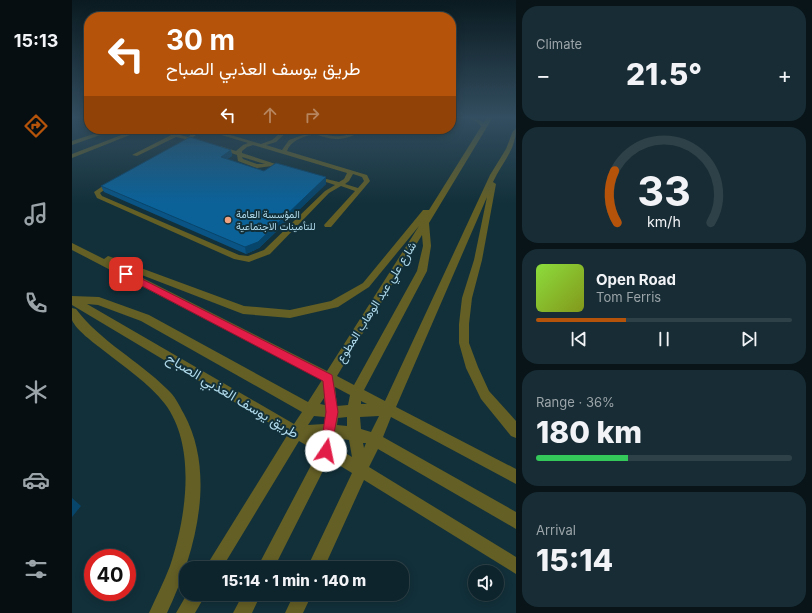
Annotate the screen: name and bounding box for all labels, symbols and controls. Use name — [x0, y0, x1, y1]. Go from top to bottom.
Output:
text: 30 m — [166, 23, 235, 57]
icon: left — [100, 28, 152, 80]
text: 15:13 — [14, 30, 58, 51]
text: Climate — [536, 36, 582, 52]
text: 21.5° — [626, 56, 702, 92]
text: طريق يوسف العذبي الصباح — [166, 58, 361, 79]
text: − — [536, 62, 551, 88]
text: + — [777, 62, 792, 88]
icon: left — [217, 104, 239, 126]
icon: ahead — [259, 104, 281, 126]
icon: right — [301, 104, 323, 126]
icon: directions — [22, 112, 50, 140]
text: 33 — [637, 166, 691, 216]
icon: music — [22, 200, 50, 228]
place label: المؤسسة العامة للتأمينات الاجتماعية — [236, 208, 316, 233]
text: km/h — [647, 213, 681, 230]
marker: المؤسسة العامة للتأمينات الاجتماعية — [223, 215, 233, 225]
street label: شارع علي عبد الوهاب المطوع — [333, 239, 422, 367]
pin — [109, 257, 143, 291]
icon: arrive — [115, 263, 137, 285]
text: Open Road — [596, 270, 676, 289]
icon: phone — [22, 289, 50, 317]
text: Tom Ferris — [596, 289, 661, 305]
icon: previous — [568, 328, 590, 350]
icon: pause — [653, 328, 675, 350]
icon: next — [738, 328, 760, 350]
street label: طريق يوسف العذبي الصباح — [162, 349, 302, 445]
icon: climate — [22, 378, 50, 406]
text: Range · 36% — [536, 394, 615, 410]
text: 180 km — [536, 414, 642, 450]
position arrow — [305, 430, 347, 472]
icon: car — [22, 466, 50, 494]
text: Arrival — [536, 522, 576, 538]
text: 15:14 — [536, 542, 613, 578]
speed limit sign: 40 — [84, 549, 136, 601]
icon: filters — [22, 555, 50, 583]
map controls — [468, 565, 504, 601]
button: sound — [468, 565, 504, 601]
text: 15:14 · 1 min · 140 m — [222, 571, 366, 590]

